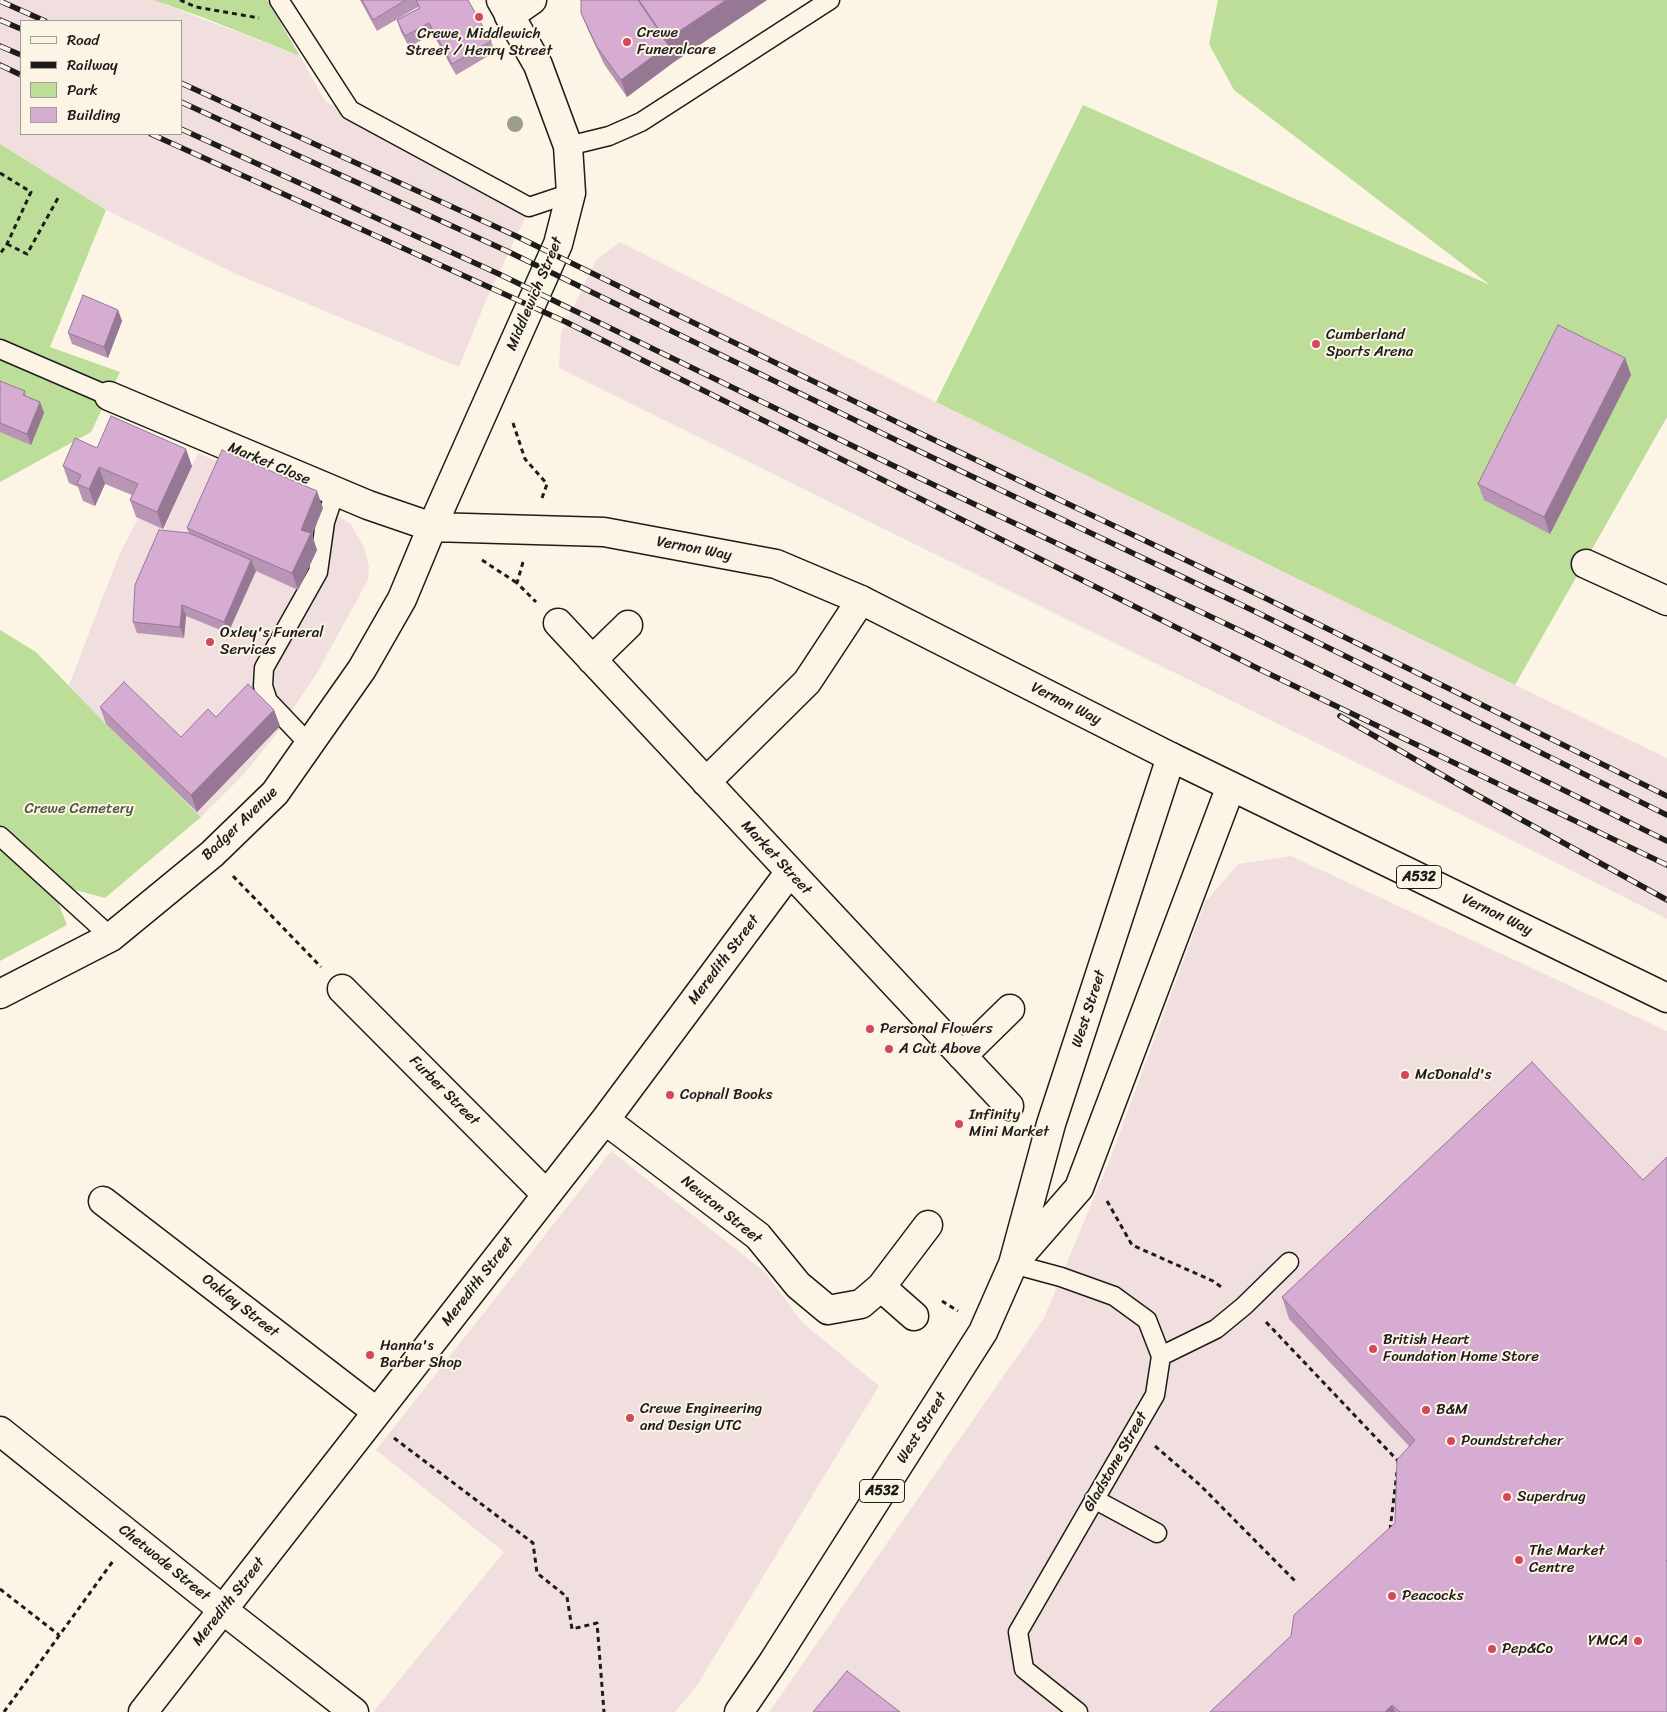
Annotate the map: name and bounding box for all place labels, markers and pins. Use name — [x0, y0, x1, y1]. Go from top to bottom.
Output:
marker: Crewe, Middlewich Street / Henry Street — [473, 11, 485, 23]
place label: Crewe Funeralcare — [637, 24, 716, 59]
place label: Crewe, Middlewich Street / Henry Street — [406, 25, 552, 60]
marker: Crewe Funeralcare — [621, 36, 633, 48]
place label: Cumberland Sports Arena — [1326, 326, 1413, 361]
marker: Cumberland Sports Arena — [1310, 338, 1322, 350]
place label: Oxley's Funeral Services — [220, 624, 323, 659]
marker: Oxley's Funeral Services — [204, 636, 216, 648]
place label: Personal Flowers — [880, 1020, 993, 1038]
marker: Personal Flowers — [864, 1023, 876, 1035]
place label: A Cut Above — [899, 1040, 981, 1058]
marker: A Cut Above — [883, 1043, 895, 1055]
place label: McDonald's — [1415, 1066, 1492, 1084]
marker: McDonald's — [1399, 1069, 1411, 1081]
place label: Copnall Books — [680, 1086, 773, 1104]
marker: Copnall Books — [664, 1089, 676, 1101]
place label: Infinity Mini Market — [969, 1106, 1049, 1141]
marker: Infinity Mini Market — [953, 1118, 965, 1130]
place label: British Heart Foundation Home Store — [1383, 1331, 1539, 1366]
place label: Hanna's Barber Shop — [380, 1337, 462, 1372]
marker: British Heart Foundation Home Store — [1367, 1343, 1379, 1355]
marker: Hanna's Barber Shop — [364, 1349, 376, 1361]
place label: Crewe Engineering and Design UTC — [640, 1400, 762, 1435]
place label: B&M — [1436, 1401, 1468, 1419]
marker: B&M — [1420, 1404, 1432, 1416]
marker: Crewe Engineering and Design UTC — [624, 1412, 636, 1424]
place label: Poundstretcher — [1461, 1432, 1563, 1450]
marker: Poundstretcher — [1445, 1435, 1457, 1447]
place label: Superdrug — [1517, 1488, 1586, 1506]
marker: Superdrug — [1501, 1491, 1513, 1503]
place label: The Market Centre — [1529, 1542, 1604, 1577]
marker: The Market Centre — [1513, 1554, 1525, 1566]
place label: Peacocks — [1402, 1587, 1464, 1605]
marker: Peacocks — [1386, 1590, 1398, 1602]
place label: YMCA — [1588, 1632, 1628, 1650]
marker: YMCA — [1632, 1635, 1644, 1647]
place label: Pep&Co — [1502, 1640, 1553, 1658]
marker: Pep&Co — [1486, 1643, 1498, 1655]

